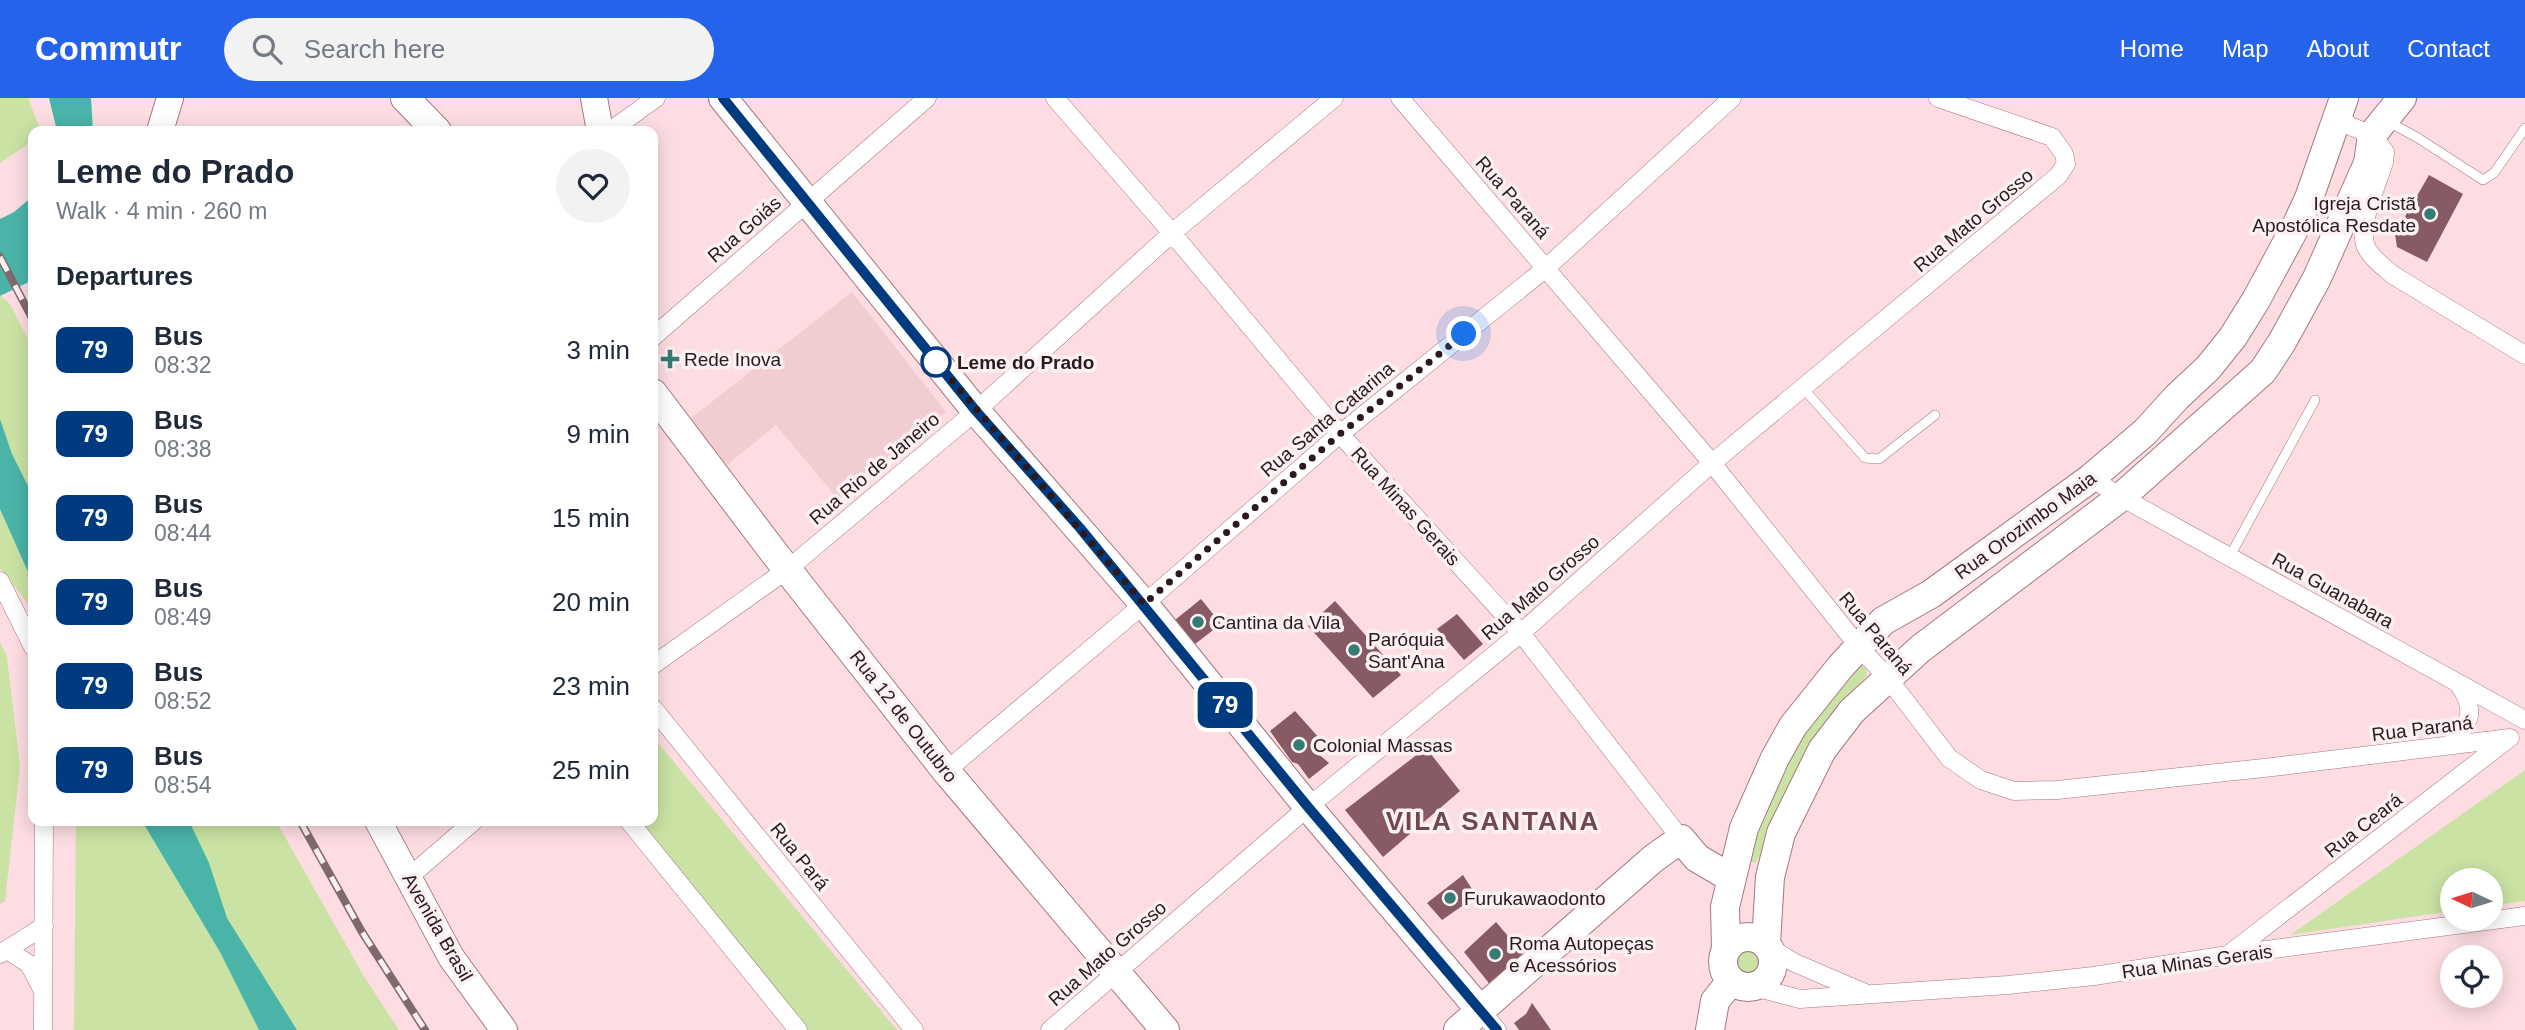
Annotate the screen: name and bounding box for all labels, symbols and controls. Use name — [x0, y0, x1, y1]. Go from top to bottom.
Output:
search box — [224, 18, 714, 81]
text: Commutr — [35, 30, 182, 67]
icon: search — [248, 30, 286, 68]
text: Search here — [304, 34, 445, 64]
text: Home — [2120, 35, 2184, 62]
text: Map — [2222, 35, 2269, 62]
text: About — [2307, 35, 2369, 62]
text: Contact — [2407, 35, 2490, 62]
button: heart — [556, 149, 630, 223]
street label: Rua Paraná — [1471, 152, 1554, 243]
text: Leme do Prado — [56, 153, 294, 190]
street label: Rua Mato Grosso — [1910, 164, 2037, 276]
street label: Rua Goiás — [704, 192, 785, 267]
place label: Igreja Cristã Apostólica Resdate — [2252, 193, 2416, 236]
text: Walk · 4 min · 260 m — [56, 198, 267, 224]
marker: Igreja Cristã Apostólica Resdate — [2422, 206, 2438, 222]
text: Departures — [56, 261, 193, 291]
your location — [1446, 316, 1481, 351]
text: Bus — [154, 321, 203, 351]
text: 3 min — [566, 335, 630, 365]
text: 79 — [81, 336, 108, 363]
marker: Leme do Prado — [921, 347, 951, 377]
place label: Rede Inova — [684, 349, 782, 370]
marker: Rede Inova — [662, 351, 678, 367]
text: 08:32 — [154, 352, 212, 378]
place label: Leme do Prado — [957, 352, 1094, 373]
street label: Rua Santa Catarina — [1257, 357, 1398, 481]
text: Bus — [154, 405, 203, 435]
street label: Rua Rio de Janeiro — [805, 408, 943, 529]
text: 9 min — [566, 419, 630, 449]
text: 79 — [81, 420, 108, 447]
text: 08:38 — [154, 436, 212, 462]
street label: Rua Minas Gerais — [1347, 443, 1464, 570]
street label: Rua Orozimbo Maia — [1951, 467, 2100, 584]
text: Bus — [154, 489, 203, 519]
text: 15 min — [552, 503, 630, 533]
text: 79 — [81, 504, 108, 531]
text: 08:44 — [154, 520, 212, 546]
street label: Rua Mato Grosso — [1477, 531, 1603, 644]
street label: Rua Guanabara — [2269, 548, 2397, 633]
text: Bus — [154, 573, 203, 603]
text: 20 min — [552, 587, 630, 617]
text: 79 — [81, 588, 108, 615]
street label: Rua Paraná — [1835, 588, 1917, 679]
text: 08:49 — [154, 604, 212, 630]
place label: Cantina da Vila — [1212, 612, 1341, 633]
marker: Cantina da Vila — [1190, 614, 1206, 630]
place label: Paróquia Sant'Ana — [1368, 629, 1445, 672]
marker: Paróquia Sant'Ana — [1346, 642, 1362, 658]
street label: Rua 12 de Outubro — [846, 646, 962, 786]
text: Bus — [154, 657, 203, 687]
text: 23 min — [552, 671, 630, 701]
text: 79 — [81, 672, 108, 699]
line badge: 79 — [1194, 682, 1256, 728]
text: 08:52 — [154, 688, 212, 714]
text: 79 — [1212, 691, 1238, 718]
street label: Rua Paraná — [2370, 712, 2474, 745]
place label: Colonial Massas — [1313, 735, 1452, 756]
marker: Colonial Massas — [1291, 737, 1307, 753]
text: Bus — [154, 741, 203, 771]
text: 25 min — [552, 755, 630, 785]
text: 79 — [81, 756, 108, 783]
text: 08:54 — [154, 772, 212, 798]
street label: Rua Ceará — [2321, 789, 2406, 862]
district label: VILA SANTANA — [1386, 806, 1600, 836]
street label: Rua Pará — [766, 819, 833, 894]
north arrow — [2440, 868, 2502, 931]
map controls — [2440, 868, 2503, 1008]
street label: Avenida Brasil — [398, 870, 477, 985]
place label: Furukawaodonto — [1464, 888, 1606, 909]
marker: Furukawaodonto — [1442, 890, 1458, 906]
street label: Rua Mato Grosso — [1044, 897, 1170, 1010]
place label: Roma Autopeças e Acessórios — [1509, 933, 1654, 976]
street label: Rua Minas Gerais — [2120, 941, 2274, 982]
button: locate — [2440, 945, 2503, 1008]
marker: Roma Autopeças e Acessórios — [1487, 946, 1503, 962]

